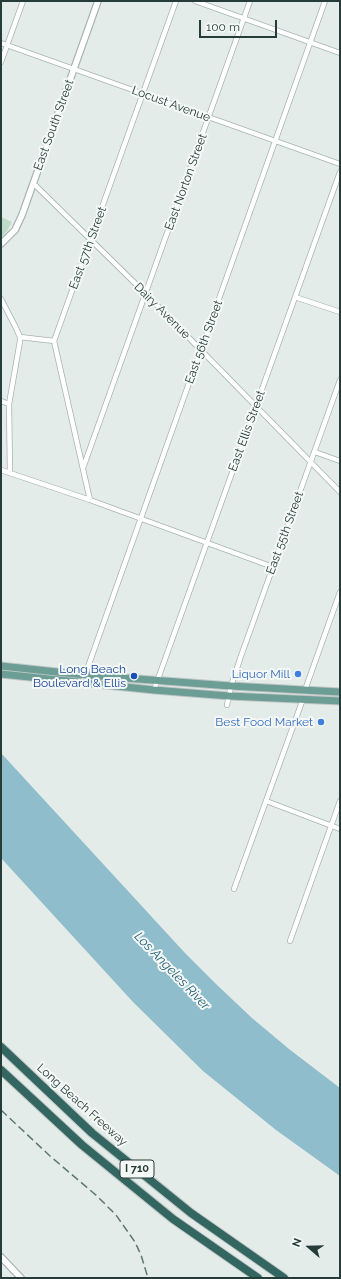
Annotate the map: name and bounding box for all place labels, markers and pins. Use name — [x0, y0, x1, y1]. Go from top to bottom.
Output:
place label: Long Beach Boulevard & Ellis — [33, 662, 126, 690]
place label: Liquor Mill — [232, 667, 290, 681]
marker: Liquor Mill — [293, 669, 303, 679]
marker: Long Beach Boulevard & Ellis — [129, 671, 139, 681]
place label: Best Food Market — [215, 715, 313, 729]
marker: Best Food Market — [316, 717, 326, 727]

